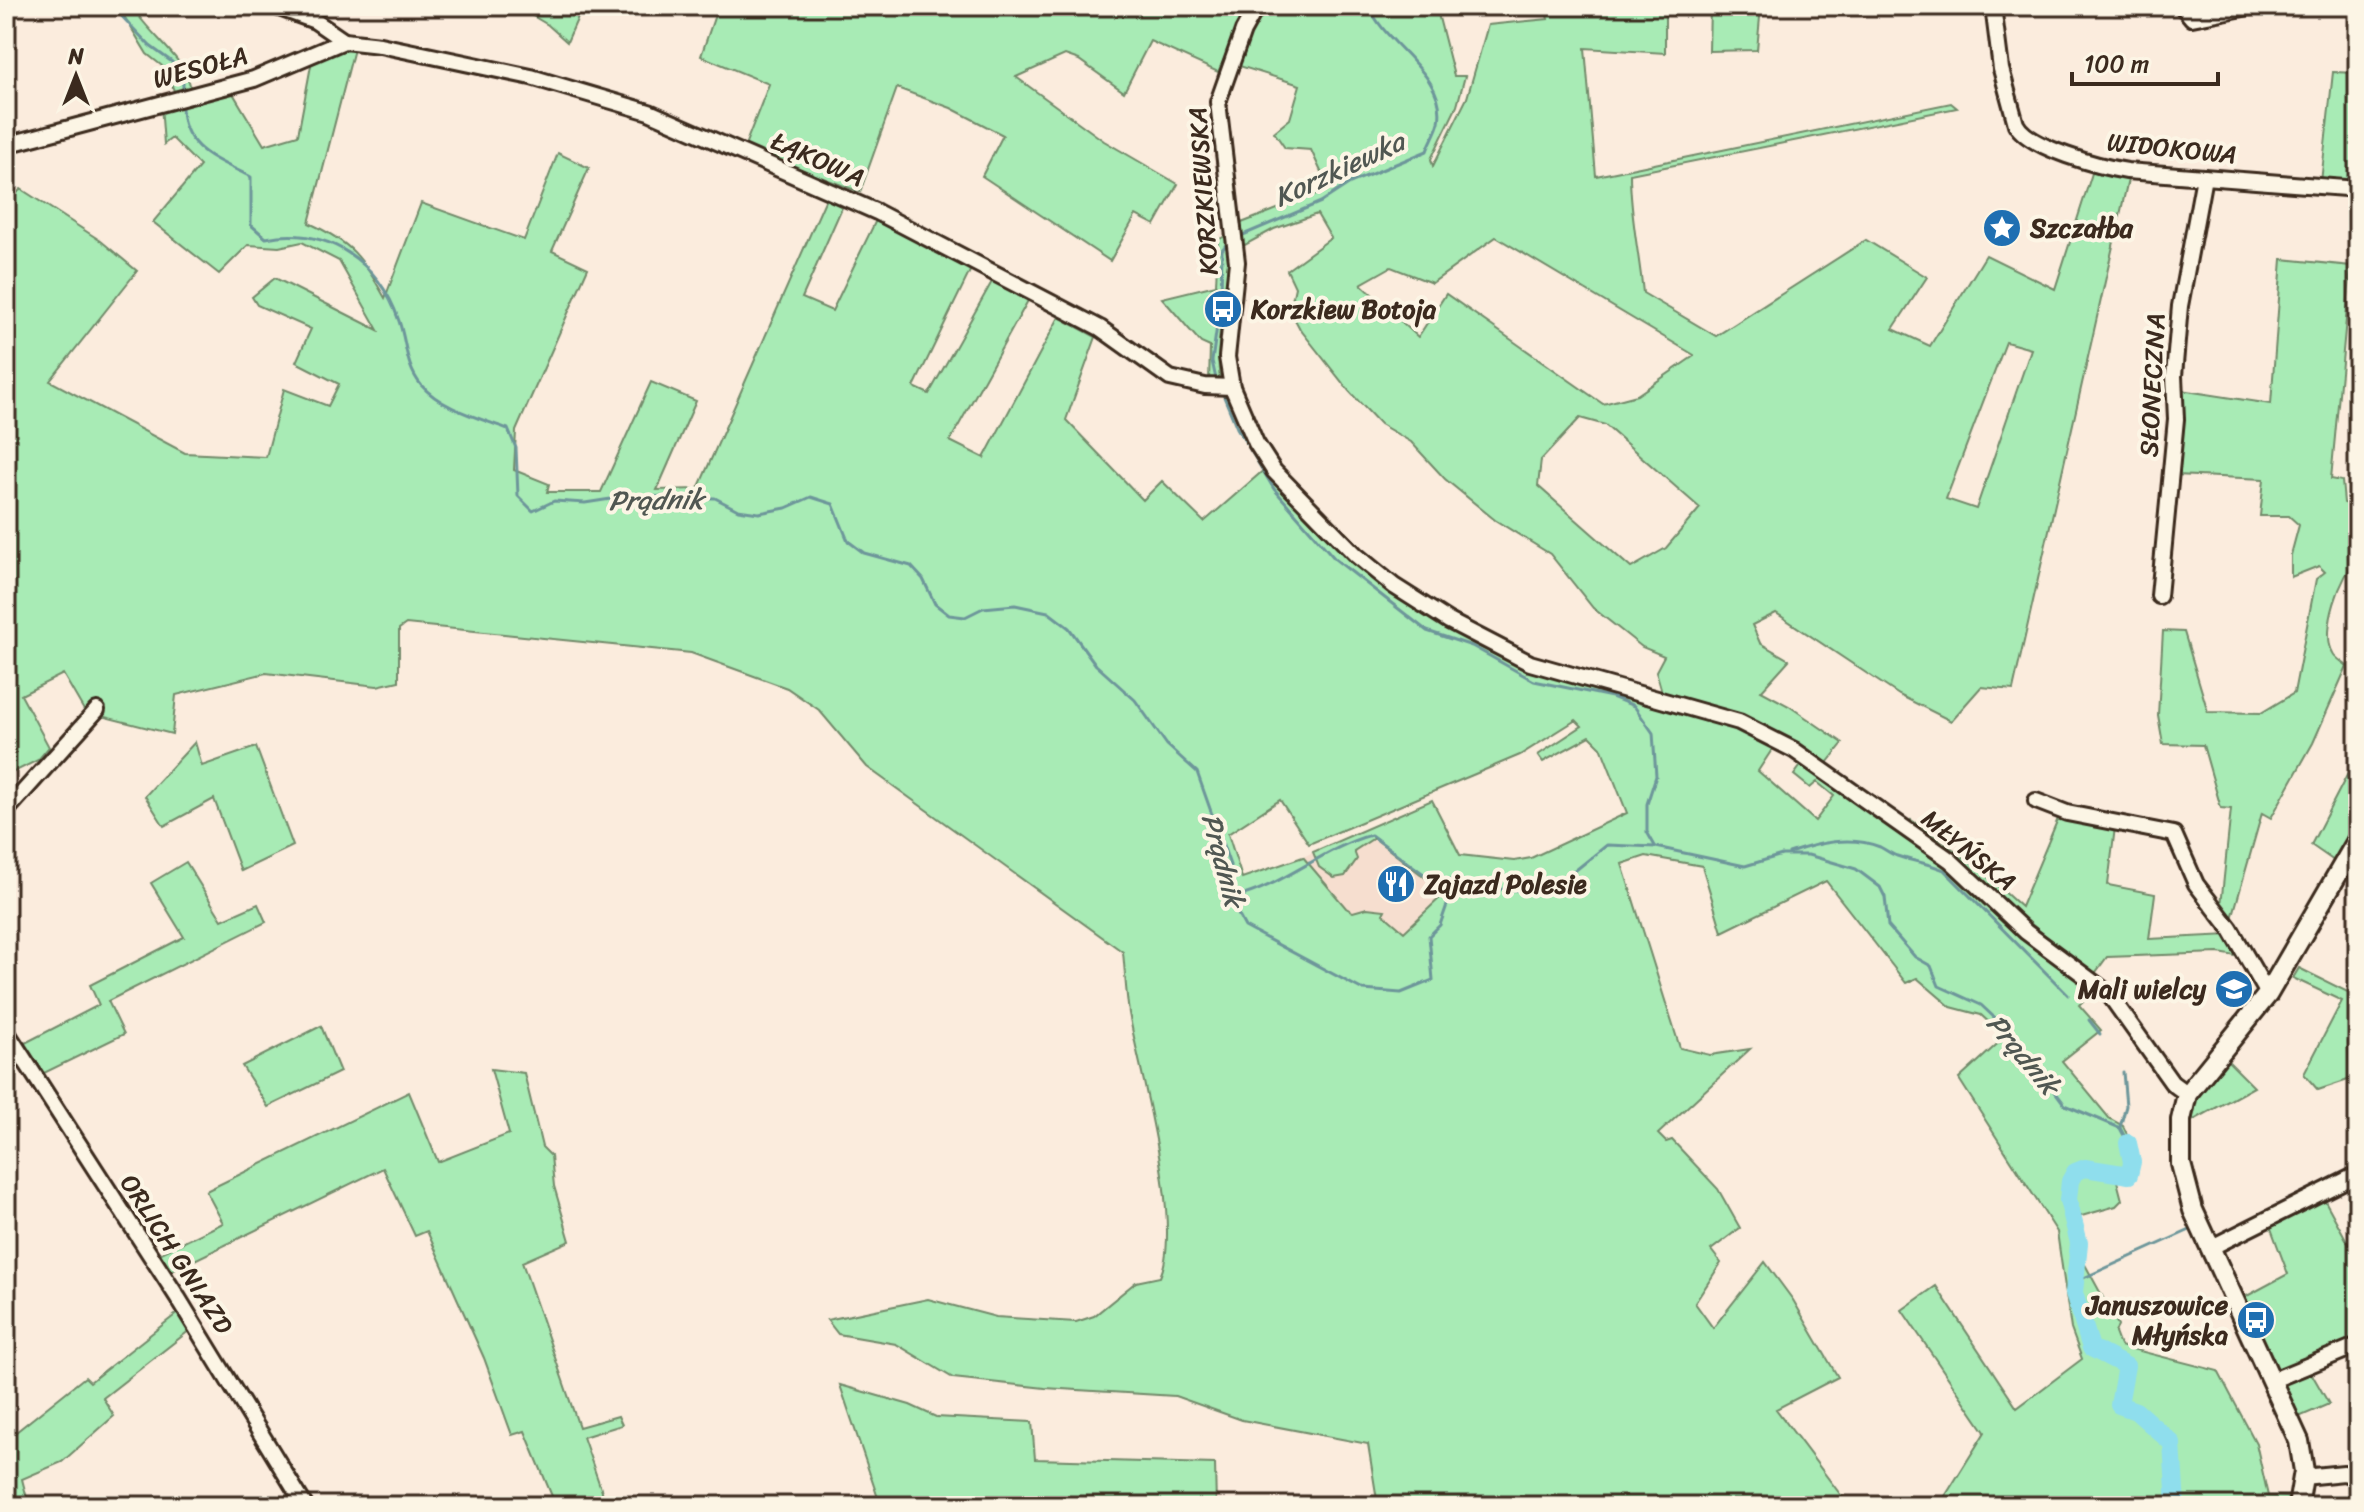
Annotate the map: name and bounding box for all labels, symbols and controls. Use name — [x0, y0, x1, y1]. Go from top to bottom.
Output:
street label: WESOŁA — [147, 32, 253, 102]
north arrow — [36, 36, 116, 116]
scale bar — [2072, 36, 2218, 86]
text: N — [67, 37, 84, 76]
text: 100 m — [2084, 43, 2149, 85]
street label: KORZKIEWSKA — [1174, 105, 1232, 277]
water label: Korzkiewka — [1265, 116, 1415, 221]
street label: ŁĄKOWA — [764, 118, 872, 200]
street label: WIDOKOWA — [2105, 118, 2239, 178]
place label: Szczałba — [2029, 205, 2134, 251]
place icon: Szczałba — [1981, 207, 2023, 249]
place label: Korzkiew Botoja — [1250, 286, 1437, 332]
bus stop icon: Korzkiew Botoja — [1202, 288, 1244, 330]
street label: SŁONECZNA — [2125, 312, 2179, 458]
water label: Prądnik — [608, 475, 707, 525]
street label: MŁYŃSKA — [1911, 797, 2027, 903]
water label: Prądnik — [1187, 808, 1260, 915]
place label: Zajazd Polesie — [1423, 861, 1587, 907]
restaurant icon: Zajazd Polesie — [1375, 863, 1417, 905]
place label: Mali wielcy — [2077, 966, 2207, 1012]
school or university icon: Mali wielcy — [2213, 968, 2255, 1010]
water label: Prądnik — [1974, 1002, 2074, 1109]
street label: ORLICH GNIAZD — [108, 1164, 247, 1344]
place label: Januszowice Młyńska — [2084, 1282, 2229, 1358]
bus stop icon: Januszowice Młyńska — [2235, 1299, 2277, 1341]

